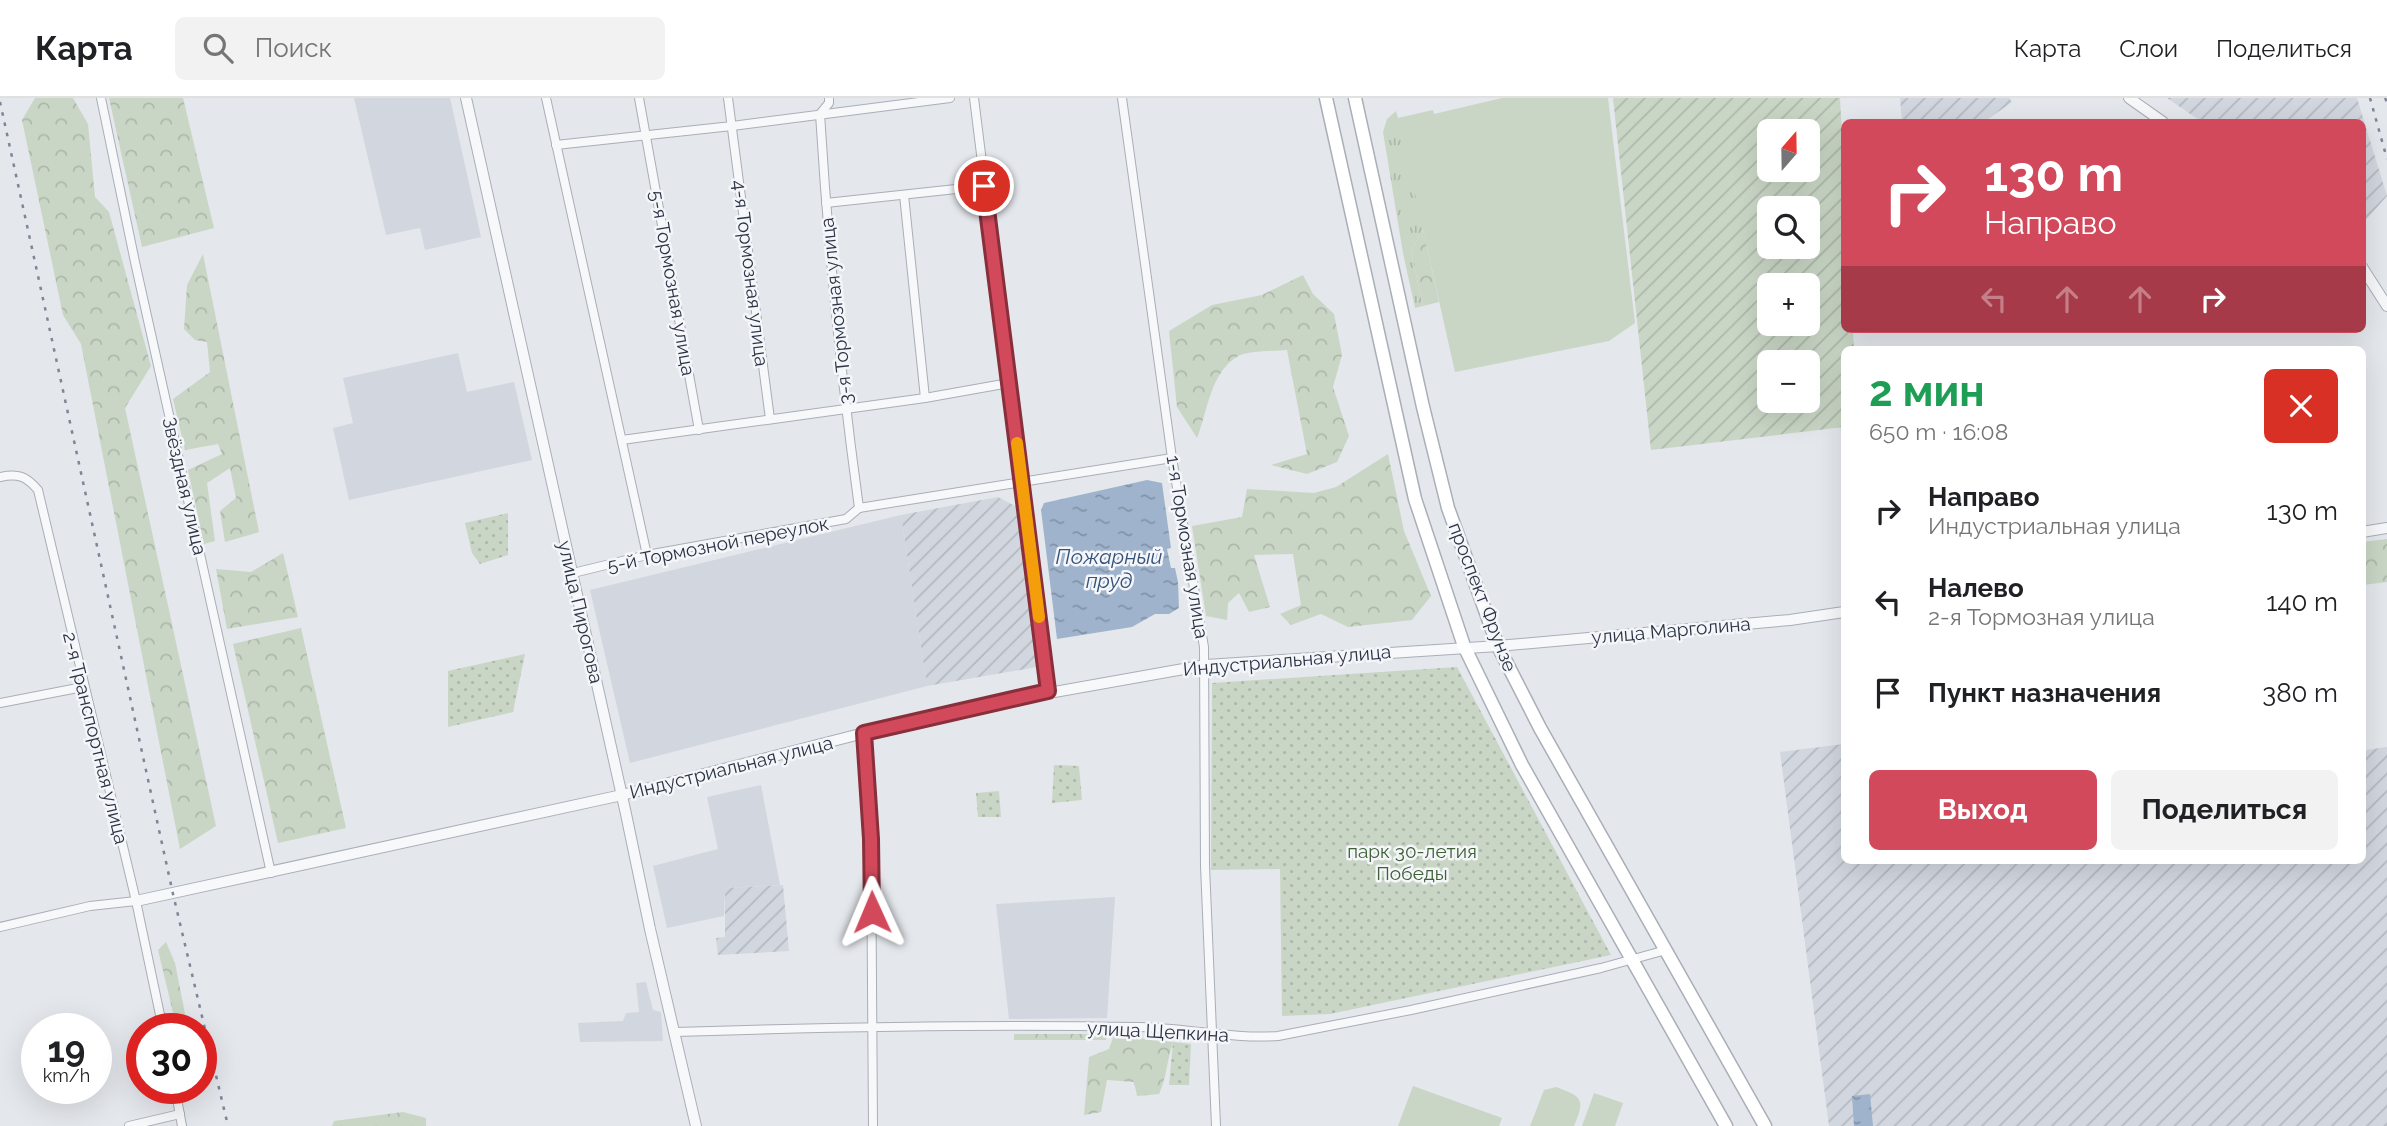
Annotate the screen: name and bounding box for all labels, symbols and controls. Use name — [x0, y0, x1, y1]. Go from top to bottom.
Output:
search box — [175, 17, 665, 80]
text: Карта — [35, 29, 133, 68]
icon: search — [199, 29, 237, 67]
text: Поиск — [255, 33, 332, 63]
text: Карта — [2014, 34, 2081, 63]
text: Слои — [2119, 34, 2178, 63]
text: Поделиться — [2216, 34, 2352, 63]
north arrow — [1757, 119, 1820, 182]
map controls — [1757, 119, 1820, 413]
text: 130 m — [1984, 145, 2123, 202]
icon: right — [1869, 147, 1960, 238]
pin — [954, 156, 1014, 216]
icon: arrive — [965, 167, 1003, 205]
street label: 4-я Тормозная улица — [729, 179, 773, 367]
street label: 5-я Тормозная улица — [646, 189, 700, 377]
button: search — [1757, 196, 1820, 259]
text: Направо — [1984, 204, 2116, 241]
street label: 3-я Тормозная улица — [815, 217, 857, 405]
button: + — [1757, 273, 1820, 336]
icon: left — [1975, 280, 2013, 318]
icon: ahead — [2048, 280, 2086, 318]
icon: ahead — [2121, 280, 2159, 318]
icon: right — [2194, 280, 2232, 318]
button: − — [1757, 350, 1820, 413]
text: 2 мин — [1869, 367, 1985, 416]
button: close — [2264, 369, 2338, 443]
street label: Звёздная улица — [158, 415, 212, 557]
text: 650 m · 16:08 — [1869, 418, 2008, 445]
street label: 1-я Тормозная улица — [1163, 454, 1213, 640]
text: Направо — [1928, 482, 2039, 512]
icon: right — [1869, 492, 1907, 530]
text: 130 m — [2267, 496, 2338, 526]
street label: 5-й Тормозной переулок — [605, 512, 831, 576]
text: Индустриальная улица — [1928, 512, 2181, 539]
street label: проспект Фрунзе — [1444, 519, 1522, 675]
street label: улица Пирогова — [554, 538, 608, 686]
water label: Пожарный пруд — [1056, 544, 1162, 593]
text: Налево — [1928, 573, 2024, 603]
icon: left — [1869, 583, 1907, 621]
text: 140 m — [2266, 587, 2338, 617]
text: 2-я Тормозная улица — [1928, 603, 2155, 630]
street label: улица Марголина — [1590, 612, 1752, 648]
street label: 2-я Транспортная улица — [59, 630, 133, 846]
street label: Индустриальная улица — [1182, 640, 1392, 680]
icon: arrive — [1869, 674, 1907, 712]
text: Пункт назначения — [1928, 678, 2161, 708]
text: 380 m — [2262, 678, 2338, 708]
street label: Индустриальная улица — [627, 731, 835, 803]
button: Выход — [1869, 770, 2097, 850]
button: Поделиться — [2111, 770, 2338, 850]
park label: парк 30-летия Победы — [1347, 840, 1477, 884]
position arrow — [835, 875, 909, 949]
speed limit sign: 30 — [126, 1013, 217, 1104]
street label: улица Щепкина — [1087, 1016, 1229, 1046]
text: 19 — [48, 1029, 85, 1070]
text: km/h — [43, 1065, 90, 1086]

